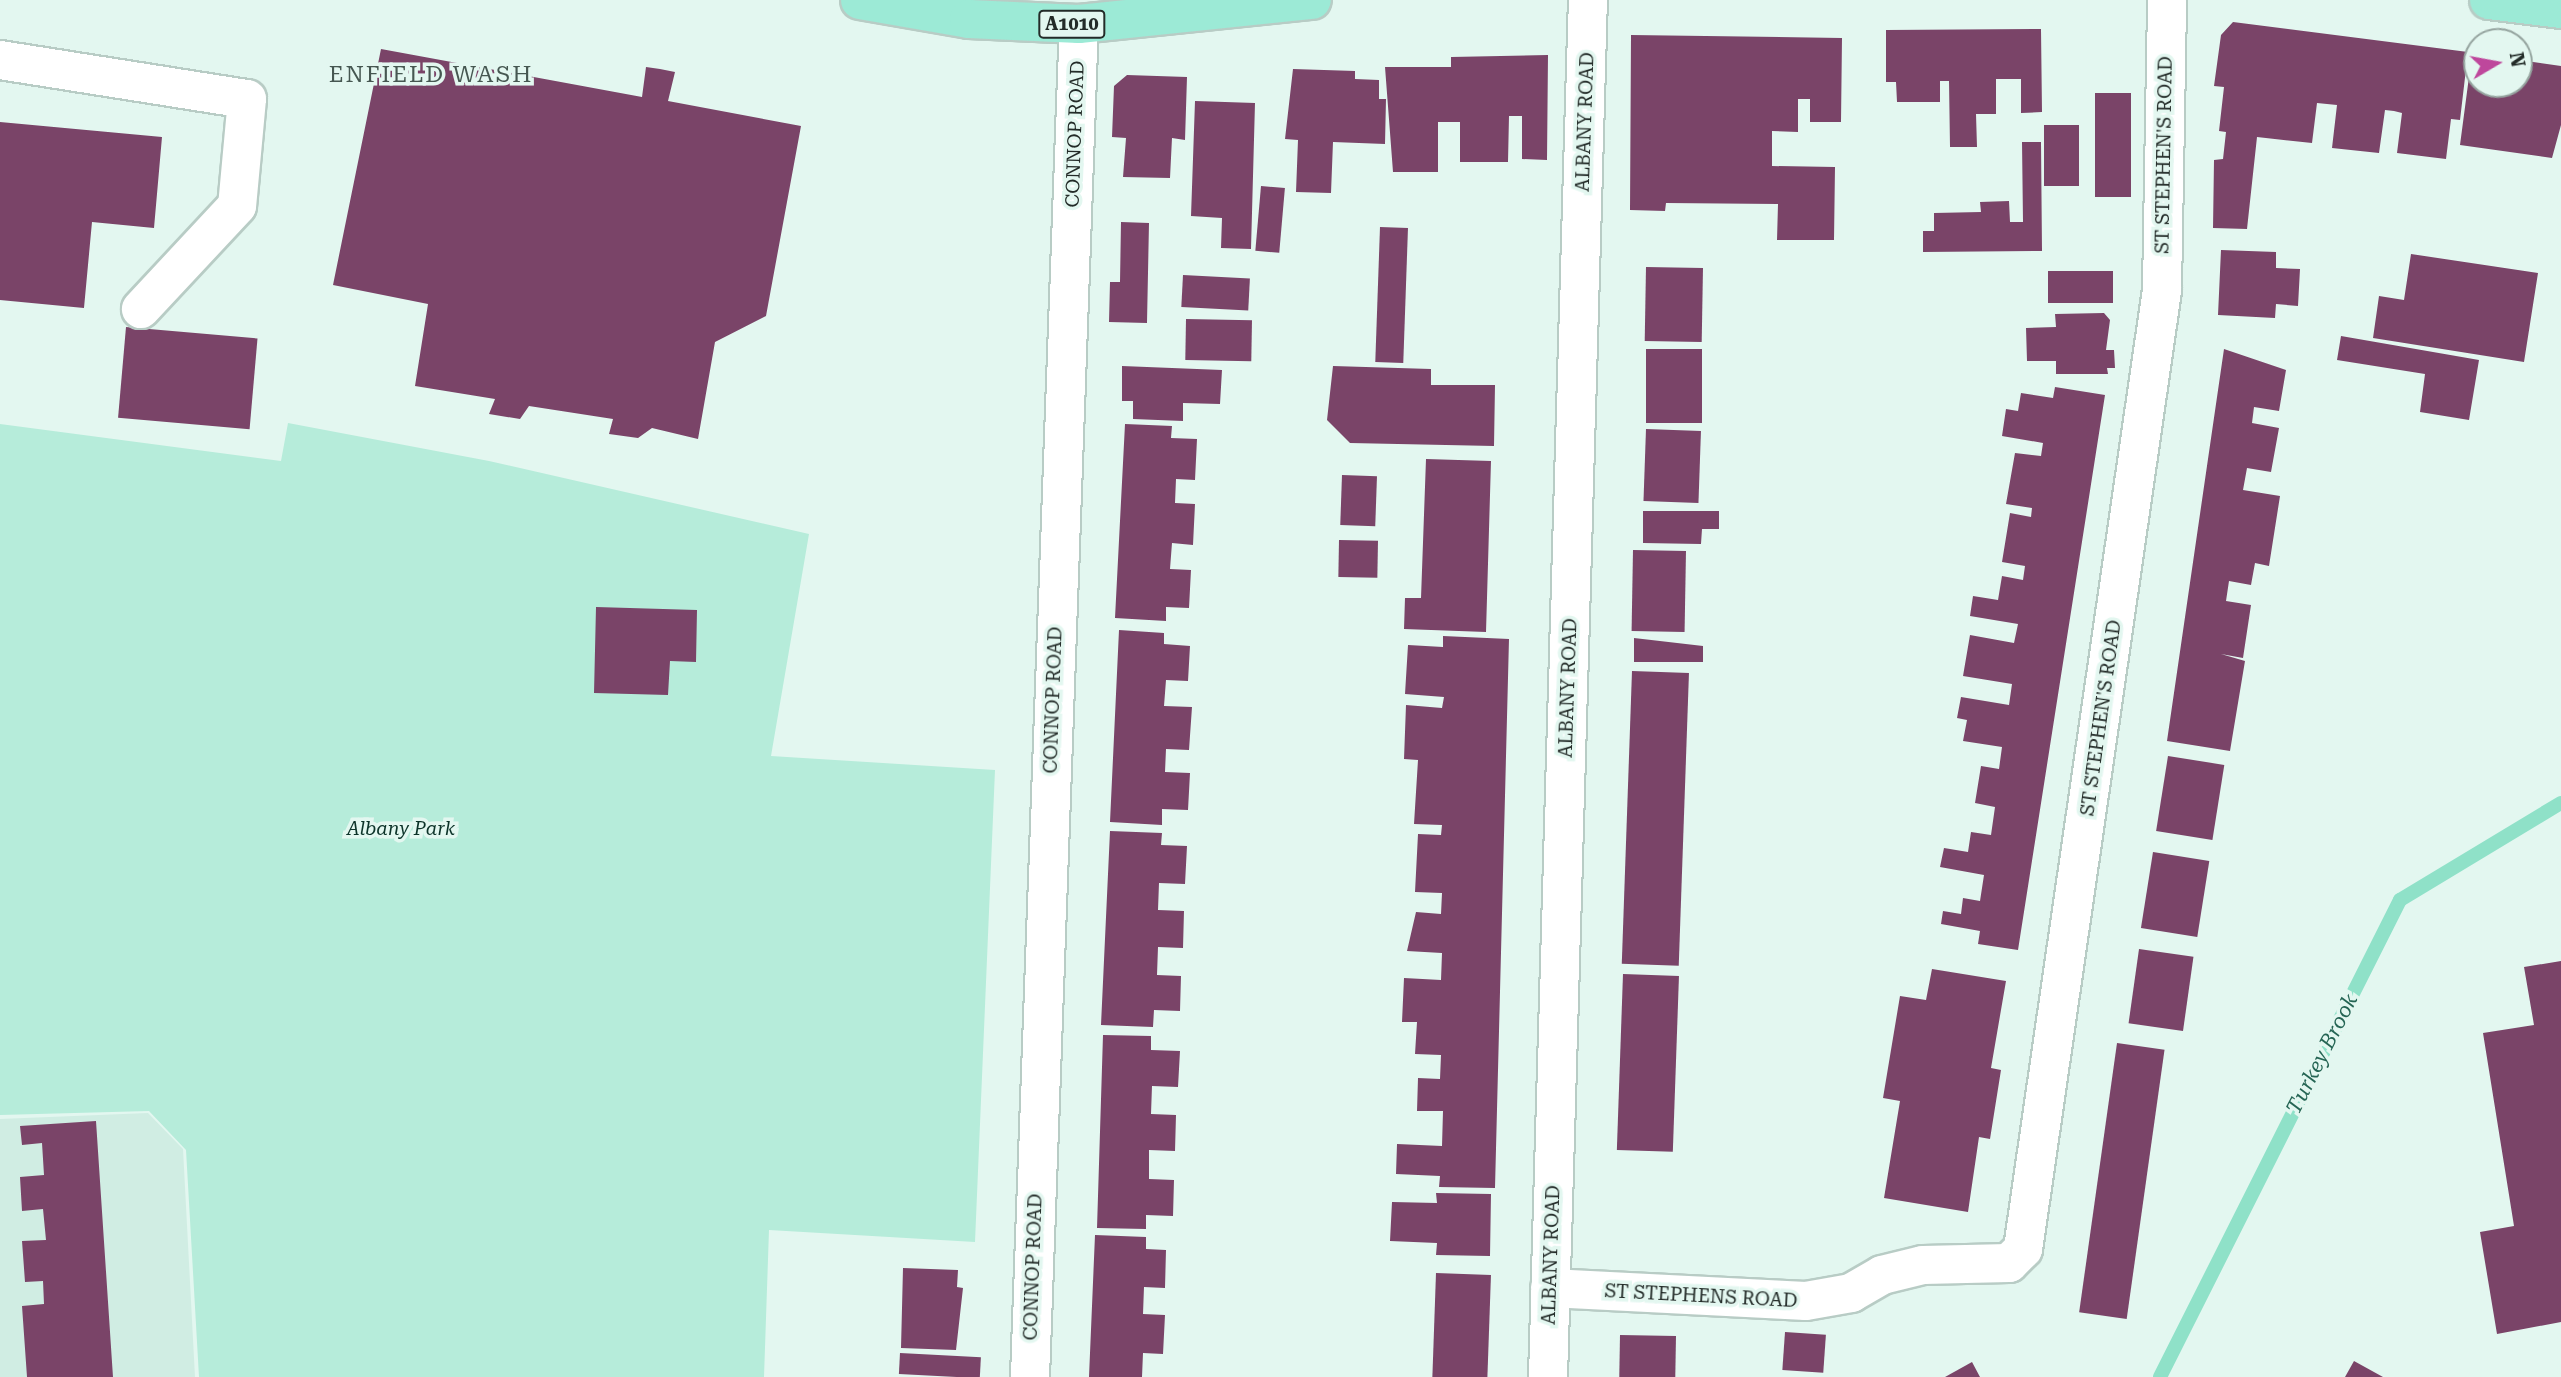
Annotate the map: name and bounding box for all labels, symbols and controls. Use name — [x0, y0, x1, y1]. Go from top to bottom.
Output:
road number: A1010 — [1037, 9, 1107, 38]
north arrow — [2463, 28, 2533, 98]
text: N — [2505, 50, 2530, 69]
street label: ALBANY ROAD — [1571, 52, 1599, 192]
street label: ST STEPHEN'S ROAD — [2151, 56, 2177, 254]
street label: CONNOP ROAD — [1061, 60, 1089, 208]
district label: ENFIELD WASH — [330, 61, 532, 89]
street label: ALBANY ROAD — [1554, 618, 1582, 758]
street label: ST STEPHEN'S ROAD — [2076, 619, 2126, 817]
street label: CONNOP ROAD — [1039, 626, 1067, 774]
park label: Albany Park — [347, 818, 455, 840]
water label: Turkey Brook — [2281, 990, 2363, 1118]
street label: ALBANY ROAD — [1537, 1185, 1565, 1325]
street label: CONNOP ROAD — [1019, 1193, 1047, 1341]
street label: ST STEPHENS ROAD — [1604, 1280, 1798, 1312]

